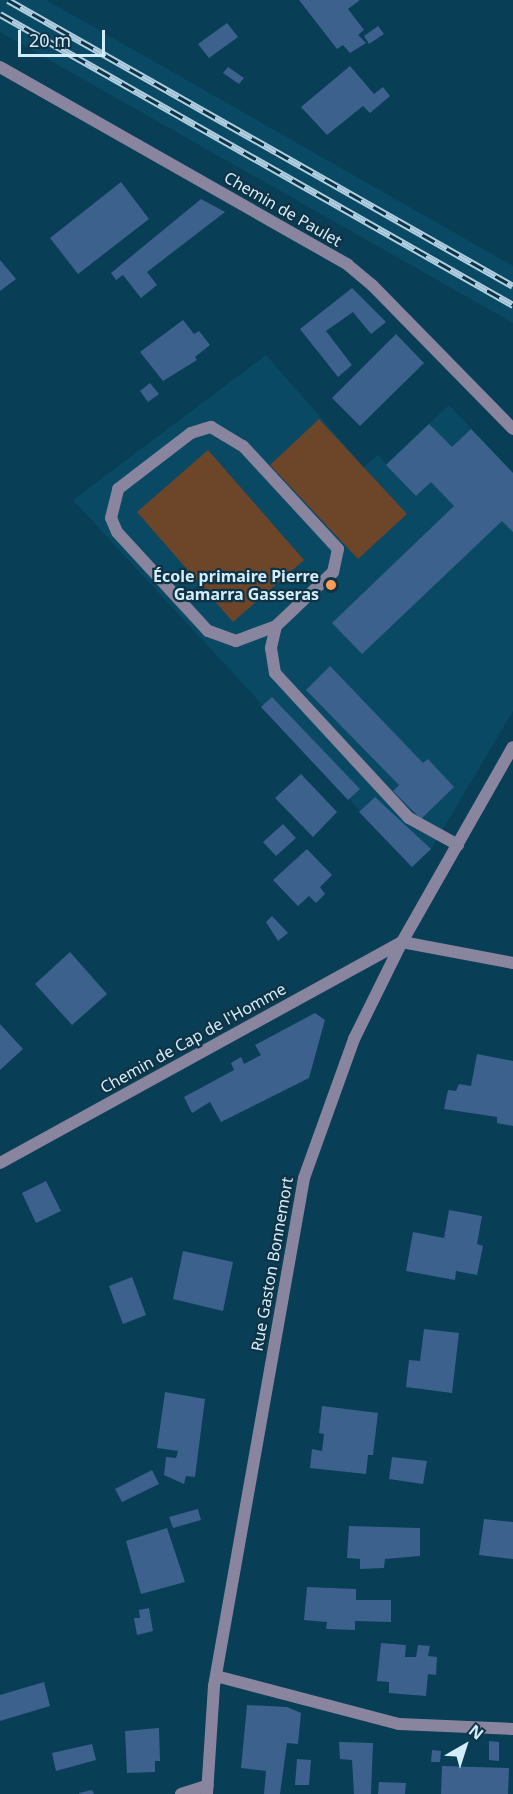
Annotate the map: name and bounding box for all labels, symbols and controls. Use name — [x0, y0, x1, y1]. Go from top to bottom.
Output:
scale bar — [21, 18, 108, 56]
text: 20 m — [29, 28, 71, 52]
street label: Chemin de Paulet — [221, 168, 345, 250]
place label: École primaire Pierre Gamarra Gasseras — [153, 566, 319, 604]
marker: École primaire Pierre Gamarra Gasseras — [324, 578, 338, 592]
street label: Chemin de Cap de l'Homme — [97, 979, 289, 1097]
street label: Rue Gaston Bonnemort — [247, 1175, 297, 1353]
north arrow — [435, 1716, 495, 1776]
text: N — [464, 1719, 488, 1745]

